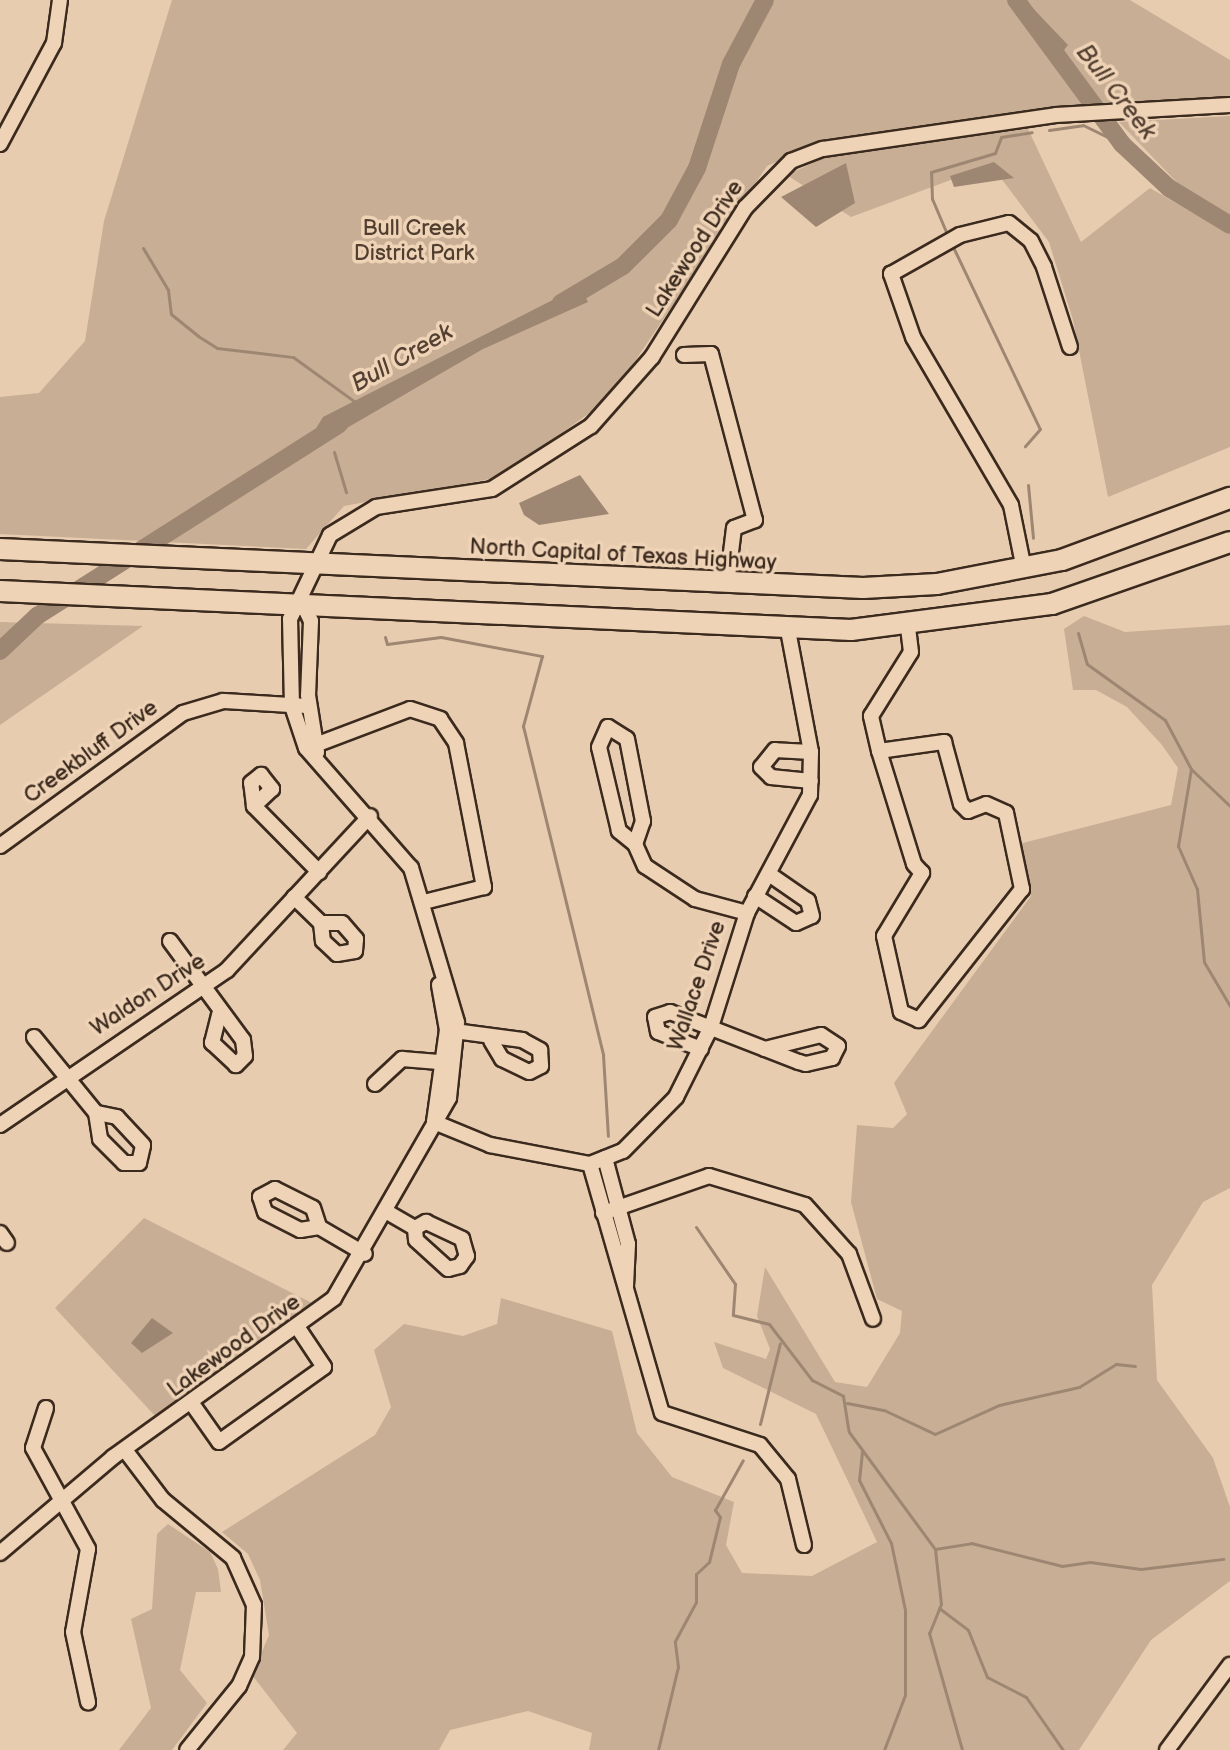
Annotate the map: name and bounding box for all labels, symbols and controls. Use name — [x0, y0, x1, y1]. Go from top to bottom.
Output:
water label: Bull Creek — [1070, 39, 1162, 145]
street label: Lakewood Drive — [641, 176, 749, 322]
park label: Bull Creek District Park — [354, 215, 474, 266]
water label: Bull Creek — [346, 317, 458, 399]
street label: North Capital of Texas Highway — [468, 534, 778, 576]
street label: Creekbluff Drive — [19, 695, 163, 809]
street label: Wallace Drive — [662, 918, 732, 1054]
street label: Waldon Drive — [86, 948, 210, 1042]
street label: Lakewood Drive — [162, 1289, 306, 1403]

